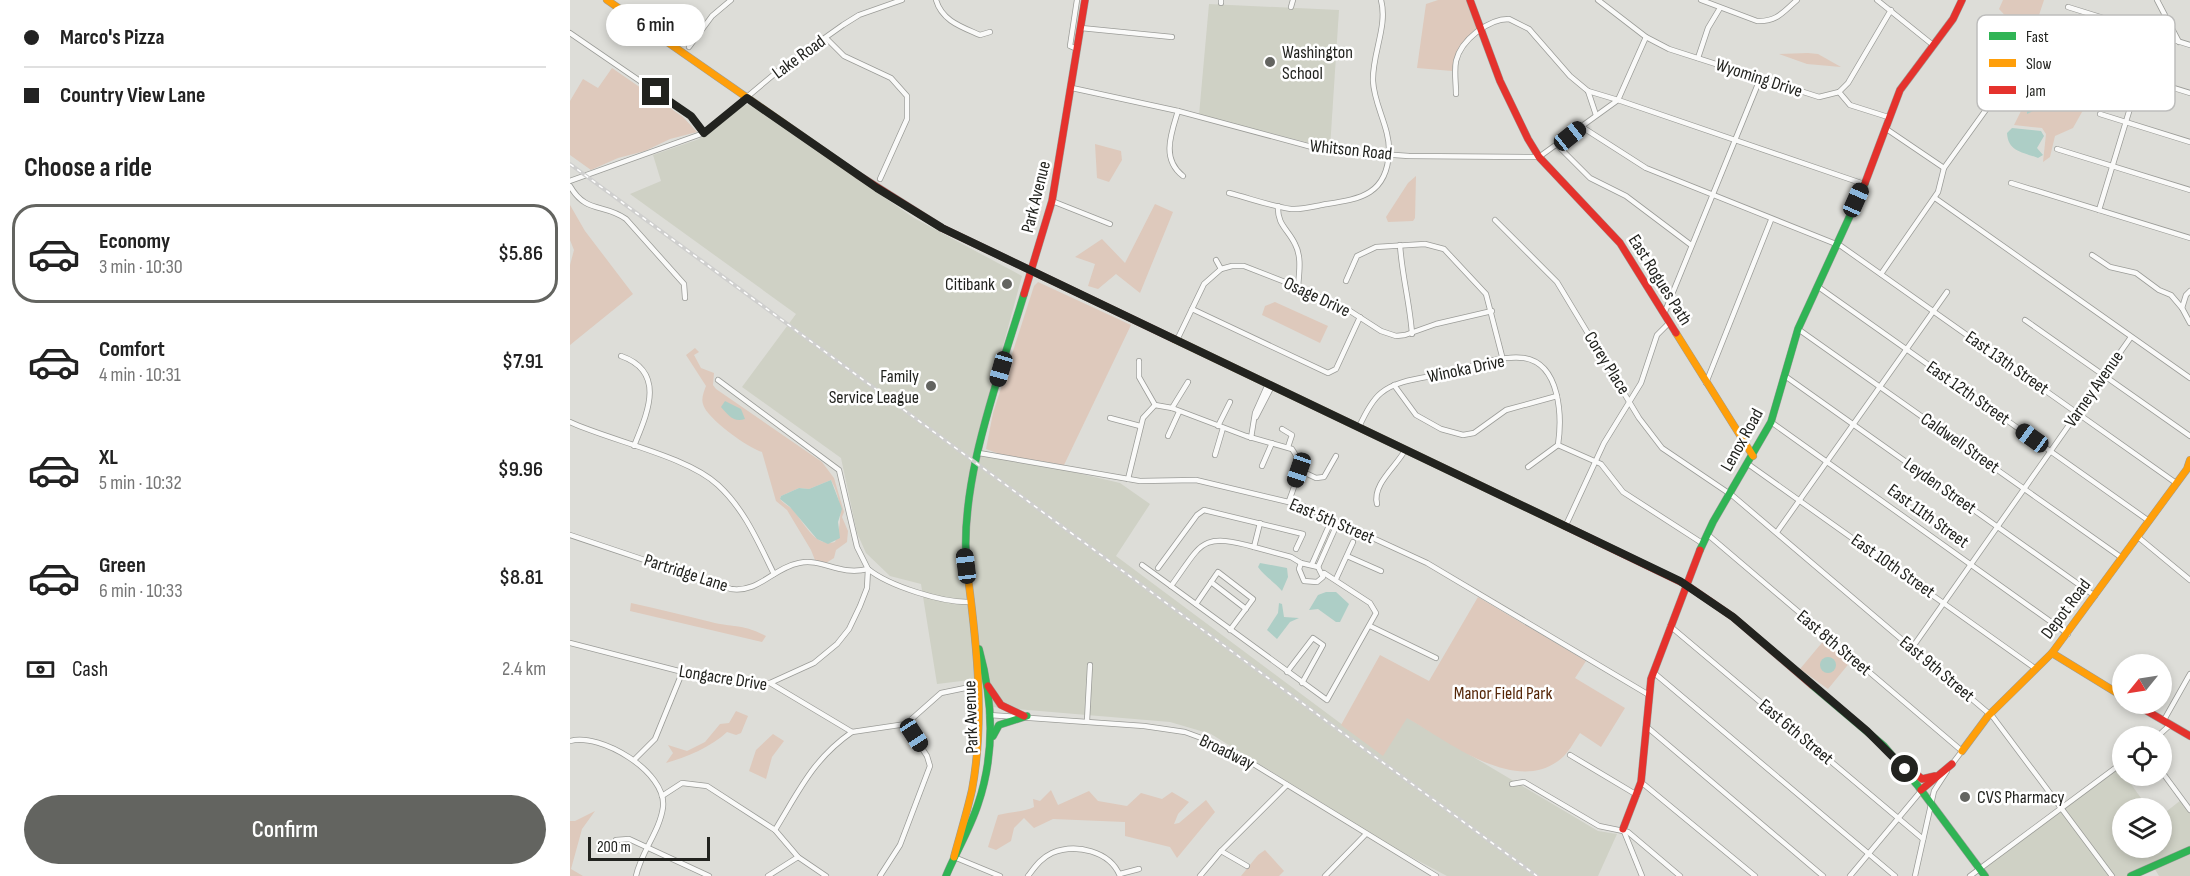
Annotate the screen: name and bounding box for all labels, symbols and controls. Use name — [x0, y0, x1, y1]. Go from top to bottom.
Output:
callout: 6 min — [606, 5, 706, 47]
text: 6 min — [636, 13, 675, 37]
legend — [1977, 15, 2175, 111]
text: Marco's Pizza — [60, 24, 164, 51]
text: Fast — [2026, 28, 2049, 47]
street label: Lake Road — [768, 31, 830, 83]
place label: Washington School — [1282, 42, 1353, 84]
street label: Wyoming Drive — [1713, 54, 1805, 102]
marker: Washington School — [1263, 55, 1277, 69]
text: Slow — [2026, 55, 2051, 74]
route end — [642, 78, 669, 105]
text: Country View Lane — [60, 82, 205, 109]
text: Jam — [2025, 82, 2046, 101]
car — [1550, 118, 1590, 154]
street label: Whitson Road — [1309, 135, 1393, 165]
text: Choose a ride — [24, 152, 152, 184]
street label: Park Avenue — [1017, 159, 1055, 235]
car — [1840, 180, 1872, 220]
icon: car — [27, 227, 81, 281]
text: Economy — [99, 228, 170, 255]
street label: East Rogues Path — [1624, 231, 1696, 329]
text: $5.86 — [498, 240, 543, 267]
text: 3 min · 10:30 — [99, 255, 183, 279]
street label: Osage Drive — [1280, 273, 1354, 321]
place label: Citibank — [945, 274, 995, 295]
marker: Citibank — [1000, 277, 1014, 291]
street label: East 13th Street — [1961, 327, 2053, 400]
street label: Corey Place — [1580, 328, 1634, 398]
icon: car — [27, 335, 81, 389]
text: Comfort — [99, 336, 165, 363]
street label: Varney Avenue — [2060, 347, 2128, 431]
text: $7.91 — [502, 348, 543, 375]
car — [987, 349, 1015, 389]
street label: Winoka Drive — [1426, 351, 1506, 387]
street label: East 12th Street — [1922, 357, 2014, 430]
text: 4 min · 10:31 — [99, 363, 181, 387]
place label: Family Service League — [829, 366, 919, 408]
marker: Family Service League — [924, 379, 938, 393]
street label: Lenox Road — [1716, 405, 1768, 475]
street label: Caldwell Street — [1917, 408, 2004, 478]
car — [2012, 420, 2052, 456]
icon: car — [27, 443, 81, 497]
text: XL — [99, 444, 118, 471]
car — [1285, 450, 1313, 490]
street label: Leyden Street — [1900, 453, 1981, 519]
text: $9.96 — [498, 456, 543, 483]
text: 5 min · 10:32 — [99, 471, 182, 495]
street label: East 11th Street — [1883, 479, 1973, 553]
street label: East 5th Street — [1286, 494, 1378, 548]
street label: East 10th Street — [1847, 530, 1939, 603]
car — [955, 547, 977, 585]
street label: Partridge Lane — [641, 550, 731, 596]
icon: car — [27, 551, 81, 605]
text: Green — [99, 552, 146, 579]
text: $8.81 — [499, 564, 543, 591]
street label: Depot Road — [2037, 575, 2095, 643]
text: 6 min · 10:33 — [99, 579, 183, 603]
street label: East 8th Street — [1792, 606, 1876, 681]
street label: East 9th Street — [1895, 632, 1979, 707]
icon: cash — [24, 653, 57, 686]
north arrow — [2112, 654, 2172, 714]
map controls — [2112, 654, 2172, 858]
text: Cash — [72, 656, 108, 683]
text: 2.4 km — [502, 657, 546, 681]
street label: Longacre Drive — [677, 661, 769, 695]
street label: Park Avenue — [959, 680, 983, 754]
park label: Manor Field Park — [1454, 683, 1552, 704]
street label: East 6th Street — [1754, 695, 1838, 770]
car — [897, 715, 931, 755]
button: locate — [2112, 726, 2172, 786]
street label: Broadway — [1196, 730, 1258, 774]
route start — [1891, 755, 1918, 782]
place label: CVS Pharmacy — [1977, 787, 2064, 808]
marker: CVS Pharmacy — [1958, 790, 1972, 804]
button: Confirm — [24, 795, 546, 864]
button: layers — [2112, 798, 2172, 858]
scale bar — [588, 834, 710, 862]
text: 200 m — [597, 838, 631, 857]

